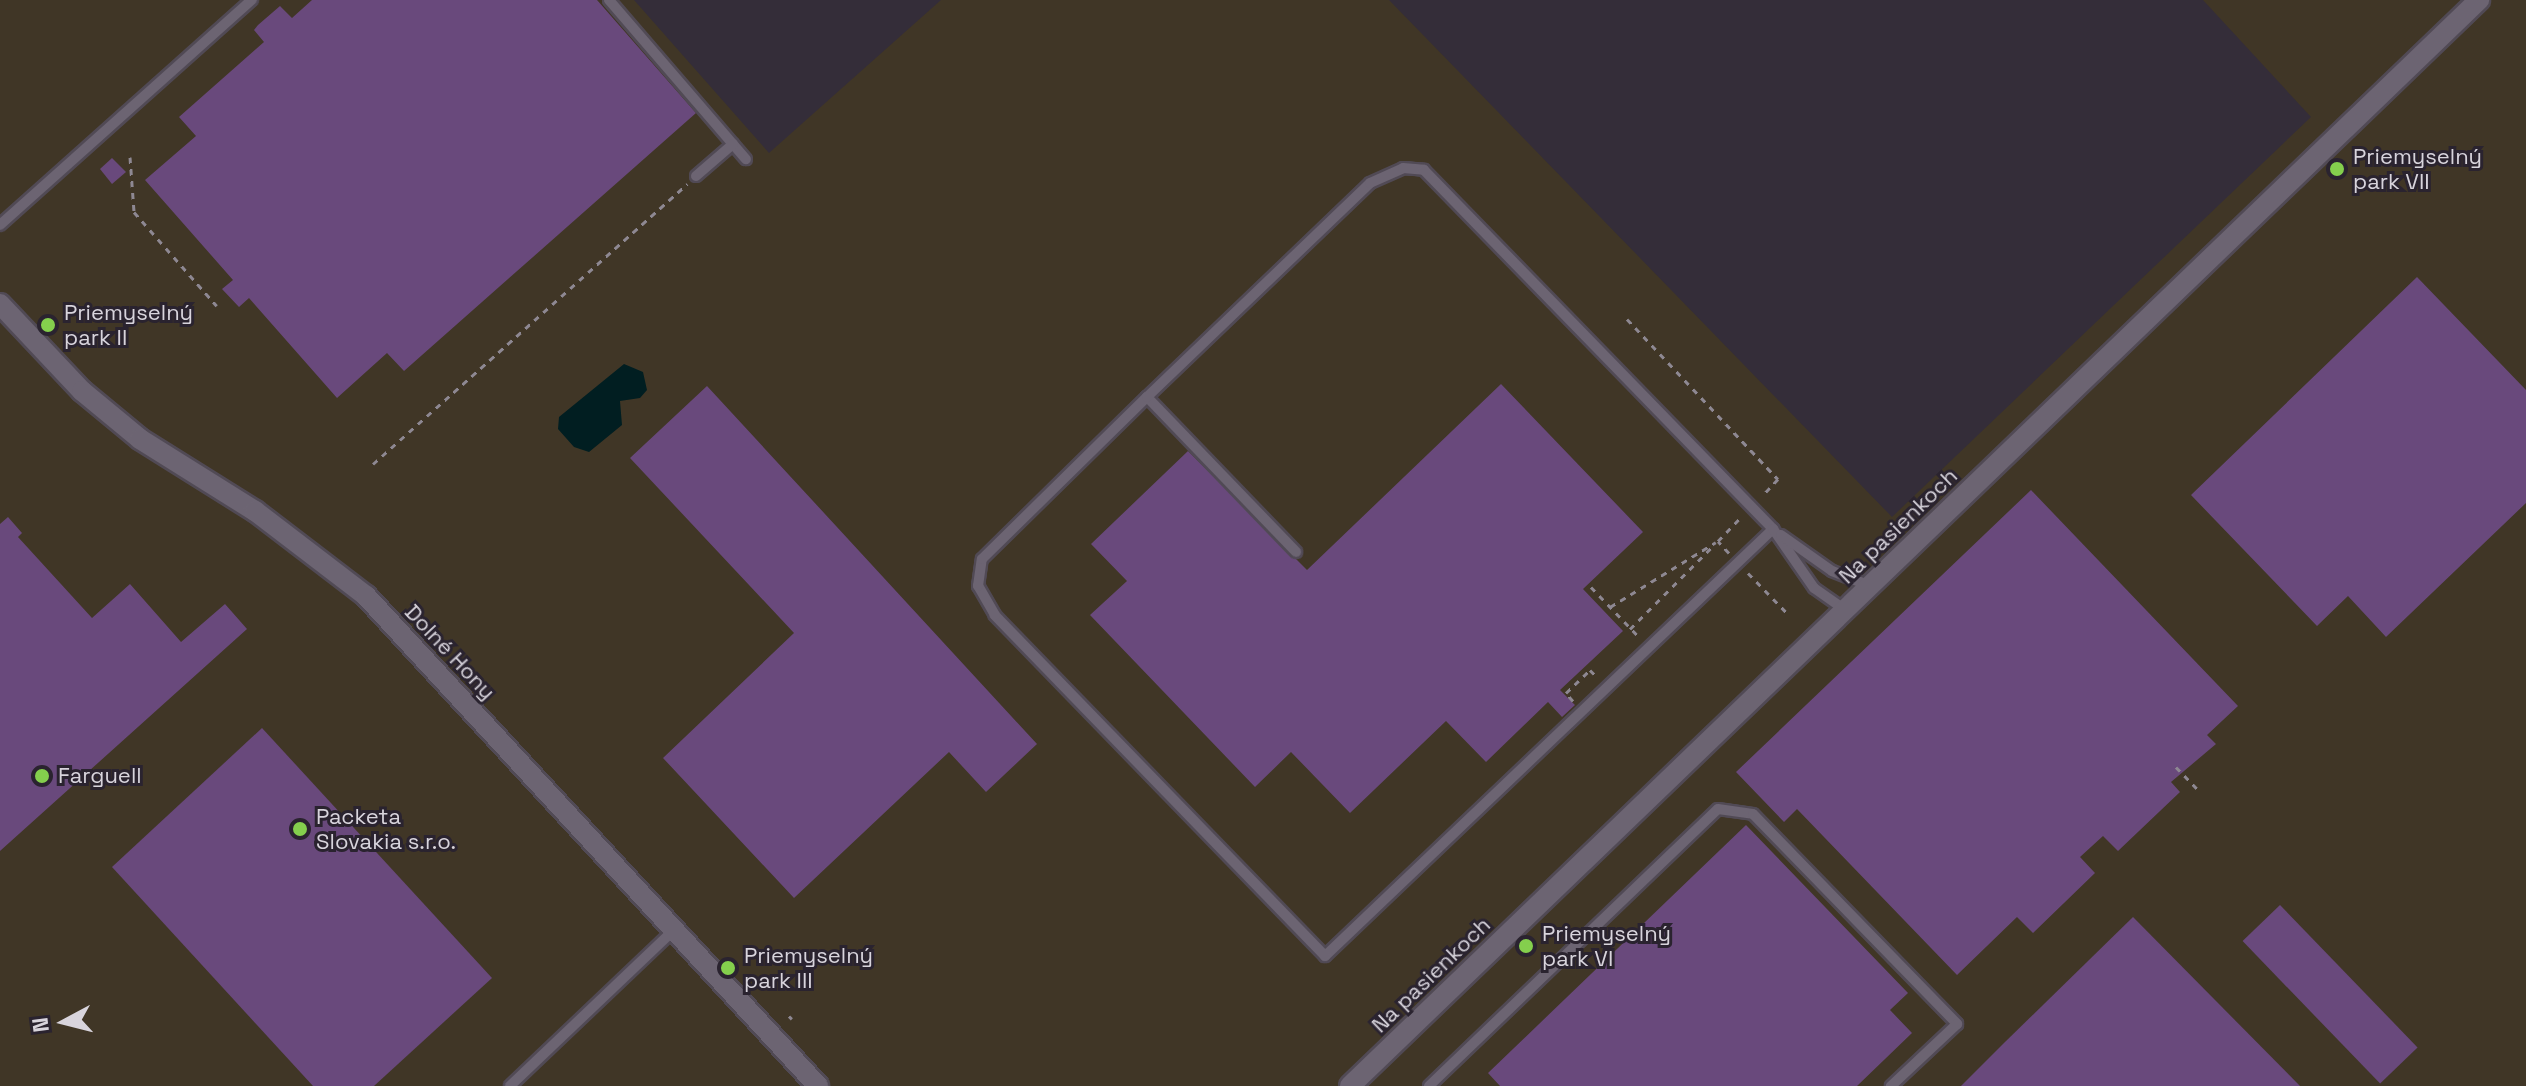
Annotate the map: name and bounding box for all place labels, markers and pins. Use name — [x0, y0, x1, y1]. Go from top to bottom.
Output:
place label: Priemyselný park VII — [2353, 143, 2482, 194]
marker: Priemyselný park VII — [2328, 160, 2346, 178]
place label: Priemyselný park II — [64, 299, 193, 350]
marker: Priemyselný park II — [39, 316, 57, 334]
place label: Farguell — [58, 763, 142, 789]
marker: Farguell — [33, 767, 51, 785]
place label: Packeta Slovakia s.r.o. — [316, 803, 456, 854]
marker: Packeta Slovakia s.r.o. — [291, 820, 309, 838]
place label: Priemyselný park VI — [1542, 920, 1671, 972]
marker: Priemyselný park VI — [1517, 937, 1535, 955]
place label: Priemyselný park III — [744, 942, 873, 994]
marker: Priemyselný park III — [719, 959, 737, 977]

